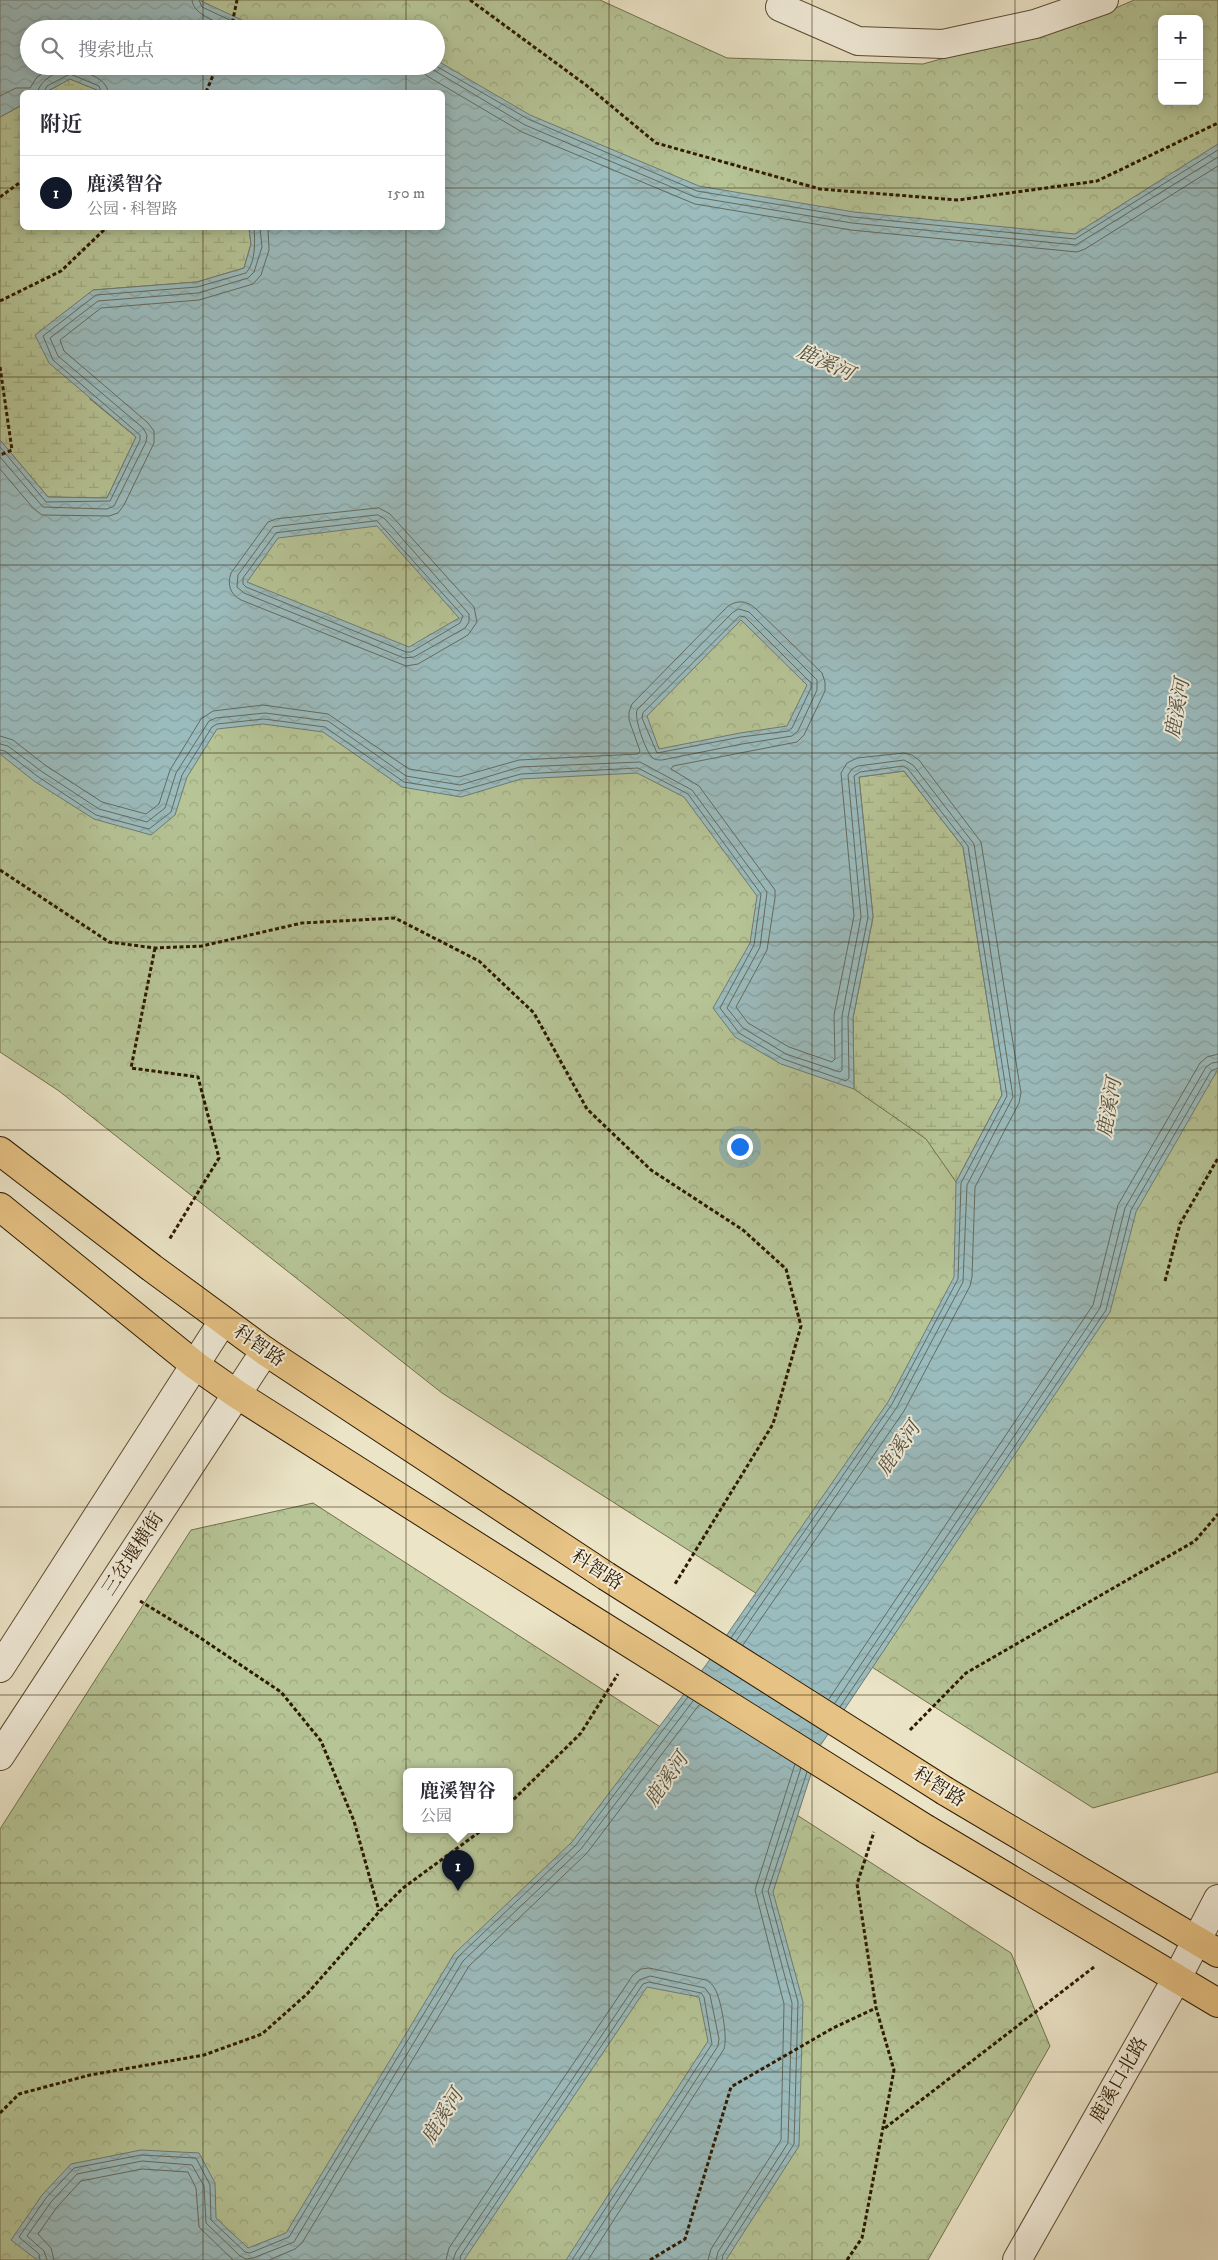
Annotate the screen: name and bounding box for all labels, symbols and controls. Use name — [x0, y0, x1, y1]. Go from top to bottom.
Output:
map controls — [1158, 15, 1203, 105]
button: + — [1158, 15, 1203, 60]
search box — [20, 20, 445, 75]
icon: search — [38, 34, 66, 62]
text: 搜索地点 — [78, 39, 154, 62]
button: − — [1158, 60, 1203, 105]
text: 附近 — [40, 112, 82, 138]
text: 鹿溪智谷 — [87, 173, 163, 196]
text: 1 — [53, 183, 59, 203]
text: 150 m — [387, 183, 425, 203]
text: 公园 · 科智路 — [87, 199, 178, 219]
water label: 鹿溪河 — [793, 339, 860, 388]
water label: 鹿溪河 — [1160, 674, 1196, 741]
water label: 鹿溪河 — [1092, 1073, 1128, 1140]
your location — [727, 1134, 753, 1160]
street label: 科智路 — [229, 1320, 289, 1372]
water label: 鹿溪河 — [872, 1415, 928, 1481]
street label: 三岔堰横街 — [97, 1508, 169, 1600]
street label: 科智路 — [567, 1545, 627, 1595]
water label: 鹿溪河 — [640, 1746, 696, 1812]
street label: 科智路 — [909, 1762, 969, 1812]
popup — [403, 1768, 513, 1833]
text: 鹿溪智谷 — [420, 1780, 496, 1803]
text: 公园 — [420, 1806, 452, 1826]
pin: 1 — [442, 1850, 474, 1891]
street label: 鹿溪口北路 — [1085, 2033, 1153, 2127]
water label: 鹿溪河 — [417, 2082, 471, 2149]

